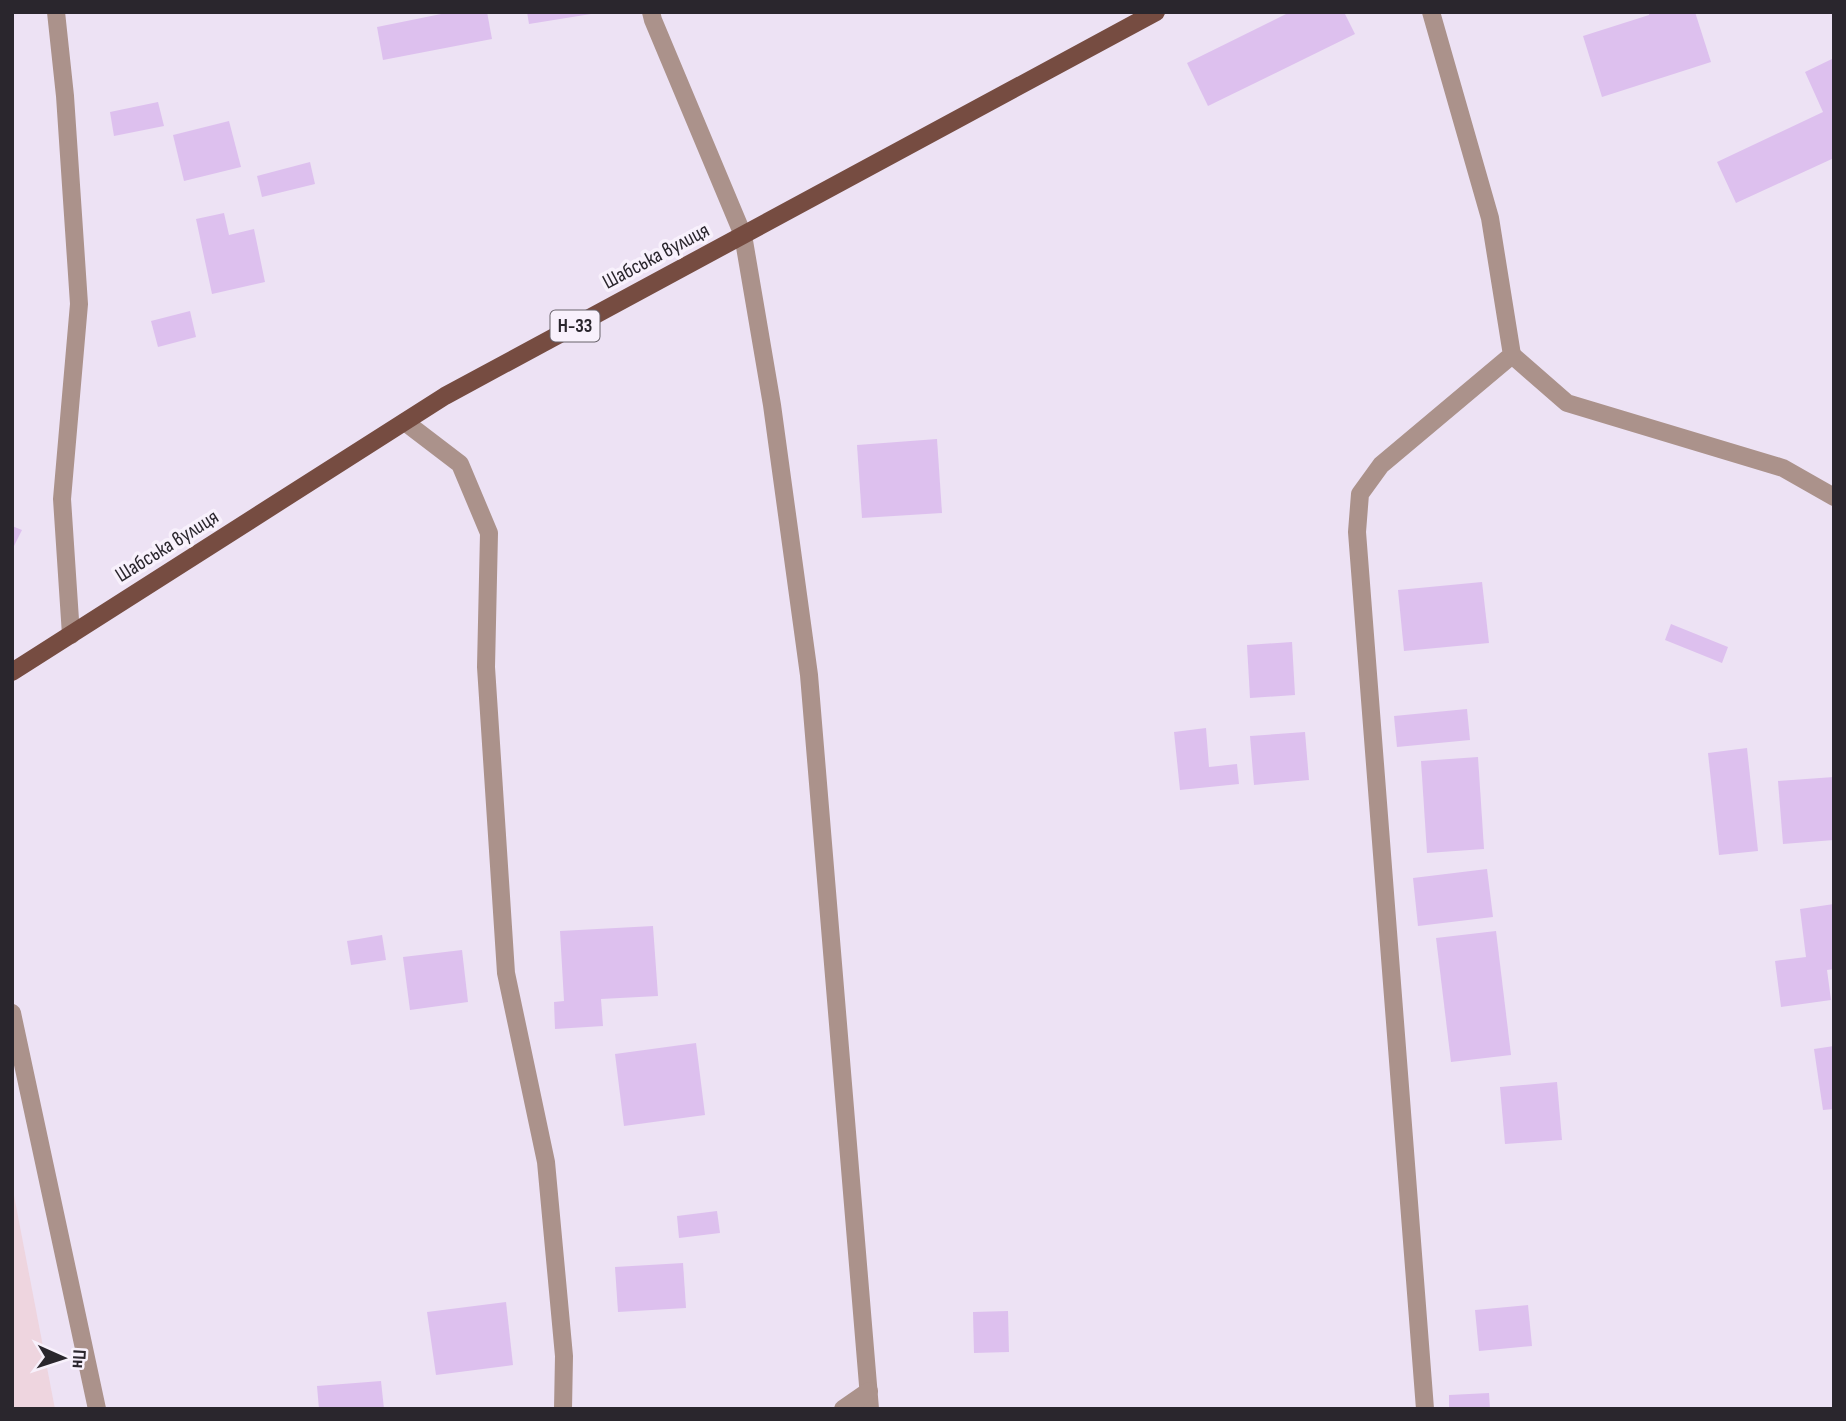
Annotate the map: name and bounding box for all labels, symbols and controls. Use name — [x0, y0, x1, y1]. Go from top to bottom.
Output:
street label: Шабська вулиця — [598, 217, 714, 295]
road number: Н-33 — [550, 310, 600, 342]
street label: Шабська вулиця — [111, 504, 223, 588]
north arrow — [28, 1323, 98, 1393]
text: Пн — [67, 1349, 90, 1369]

